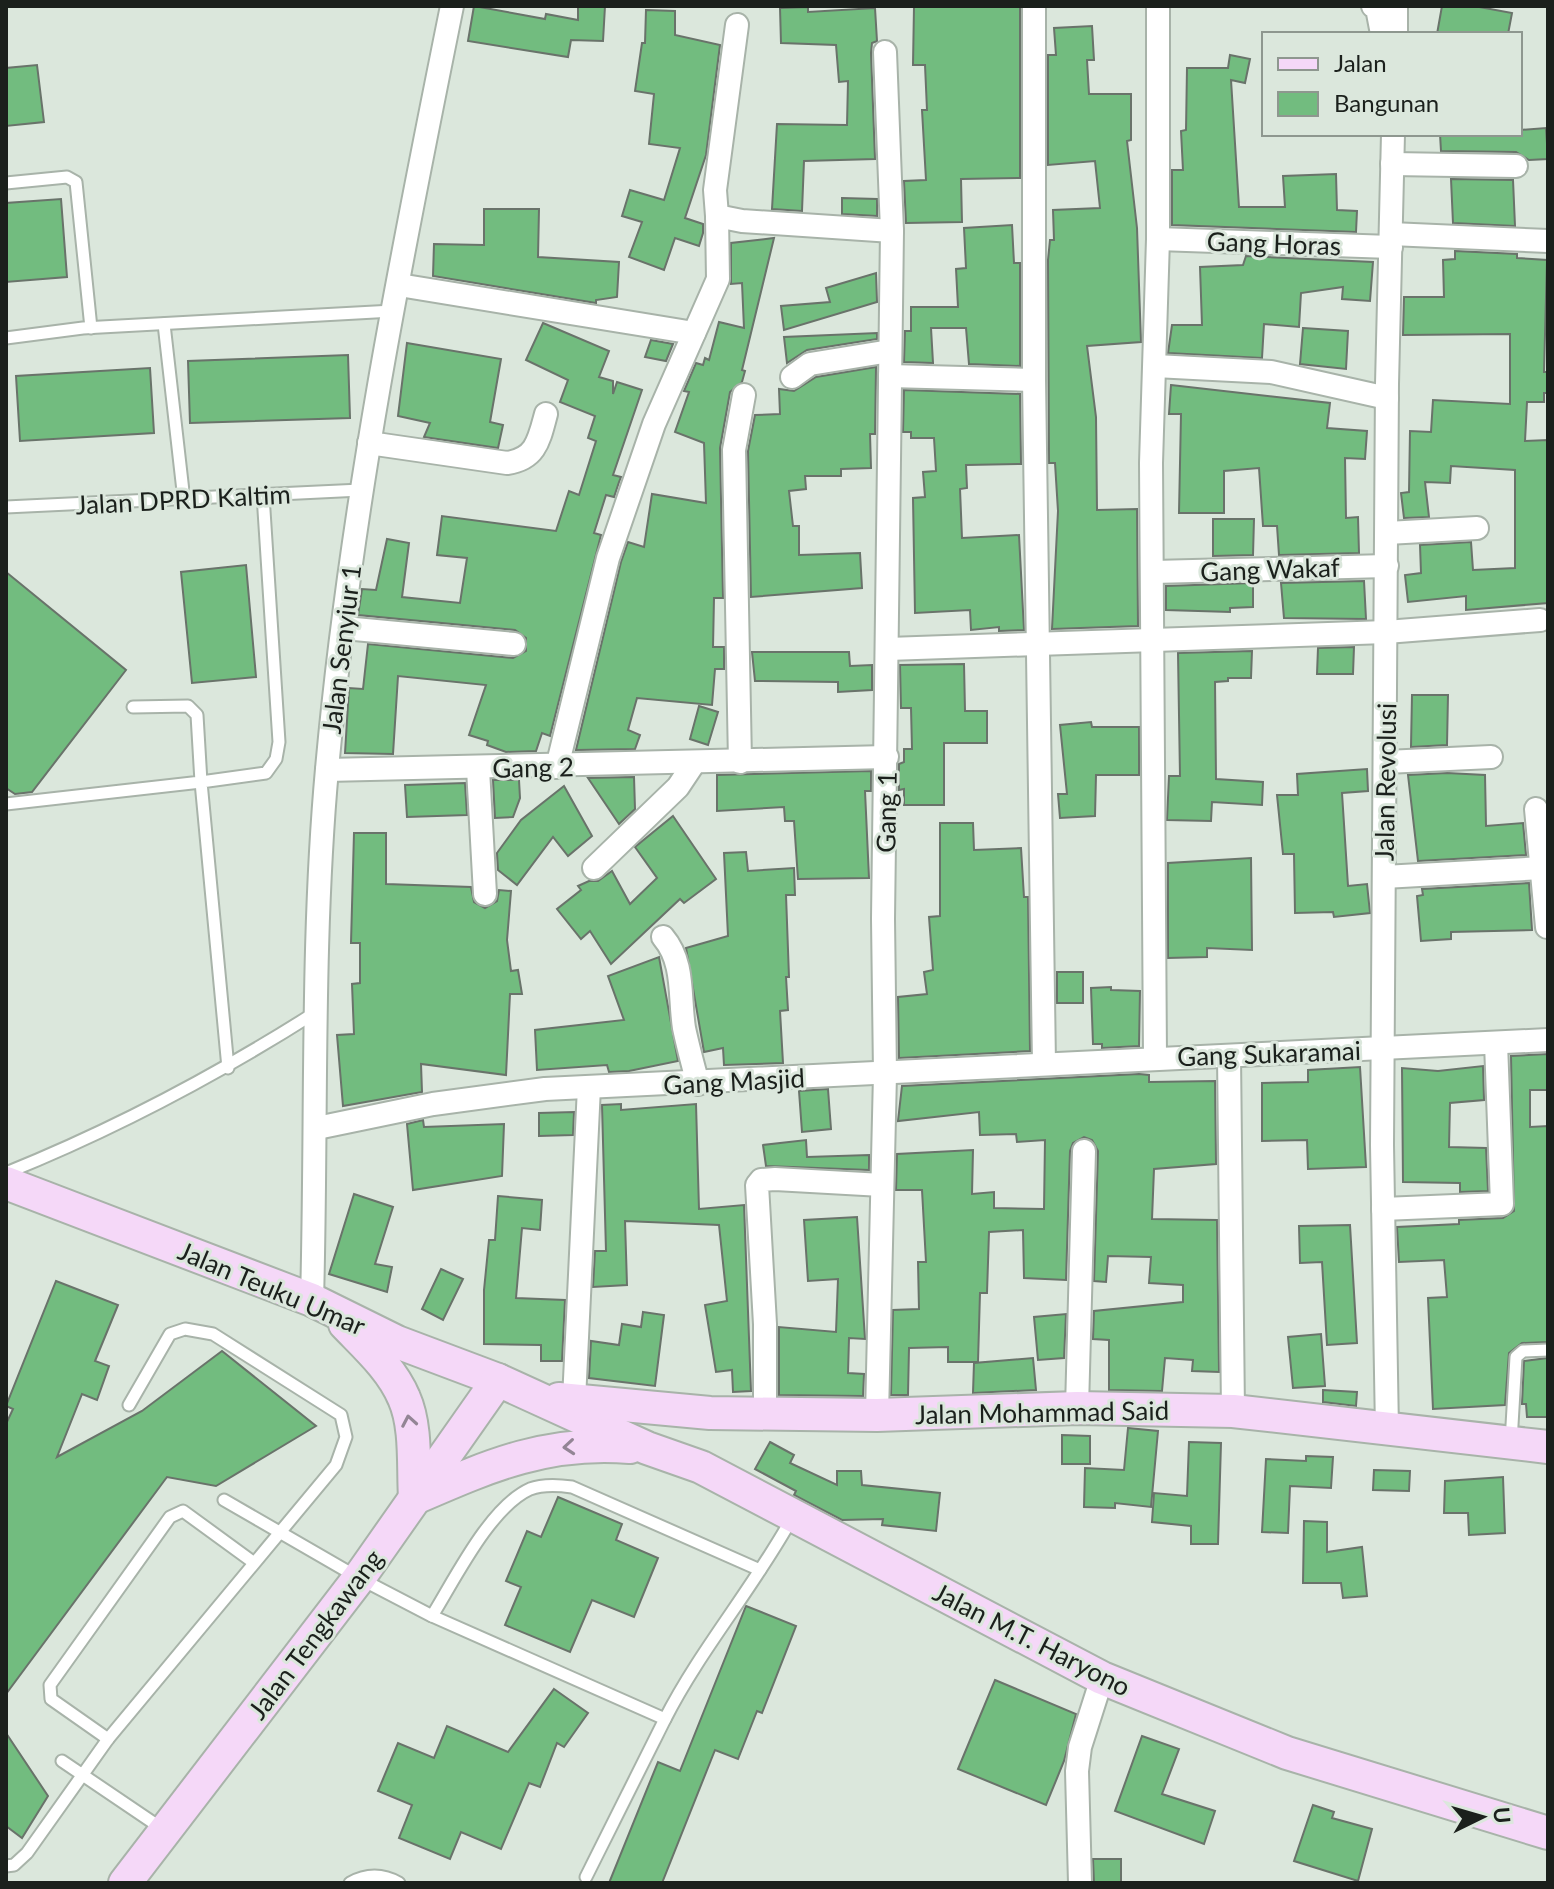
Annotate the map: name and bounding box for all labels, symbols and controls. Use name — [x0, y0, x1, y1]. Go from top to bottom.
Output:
legend — [1262, 32, 1522, 136]
text: Jalan — [1334, 48, 1387, 77]
text: Bangunan — [1334, 88, 1439, 117]
street label: Gang Horas — [1206, 225, 1342, 261]
street label: Jalan DPRD Kaltim — [75, 477, 291, 521]
street label: Gang Wakaf — [1200, 551, 1340, 587]
street label: Jalan Senyiur 1 — [315, 563, 367, 735]
street label: Jalan Revolusi — [1368, 703, 1402, 861]
street label: Gang 2 — [492, 750, 574, 784]
street label: Gang 1 — [869, 771, 903, 853]
street label: Gang Sukaramai — [1177, 1034, 1361, 1072]
street label: Gang Masjid — [663, 1061, 805, 1101]
street label: Jalan Teuku Umar — [174, 1234, 371, 1342]
street label: Jalan Mohammad Said — [915, 1394, 1169, 1430]
one-way arrow — [402, 1414, 419, 1428]
one-way arrow — [562, 1439, 575, 1456]
street label: Jalan Tengkawang — [241, 1543, 389, 1725]
street label: Jalan M.T. Haryono — [928, 1575, 1136, 1703]
north arrow — [1442, 1777, 1522, 1857]
text: U — [1488, 1806, 1517, 1825]

